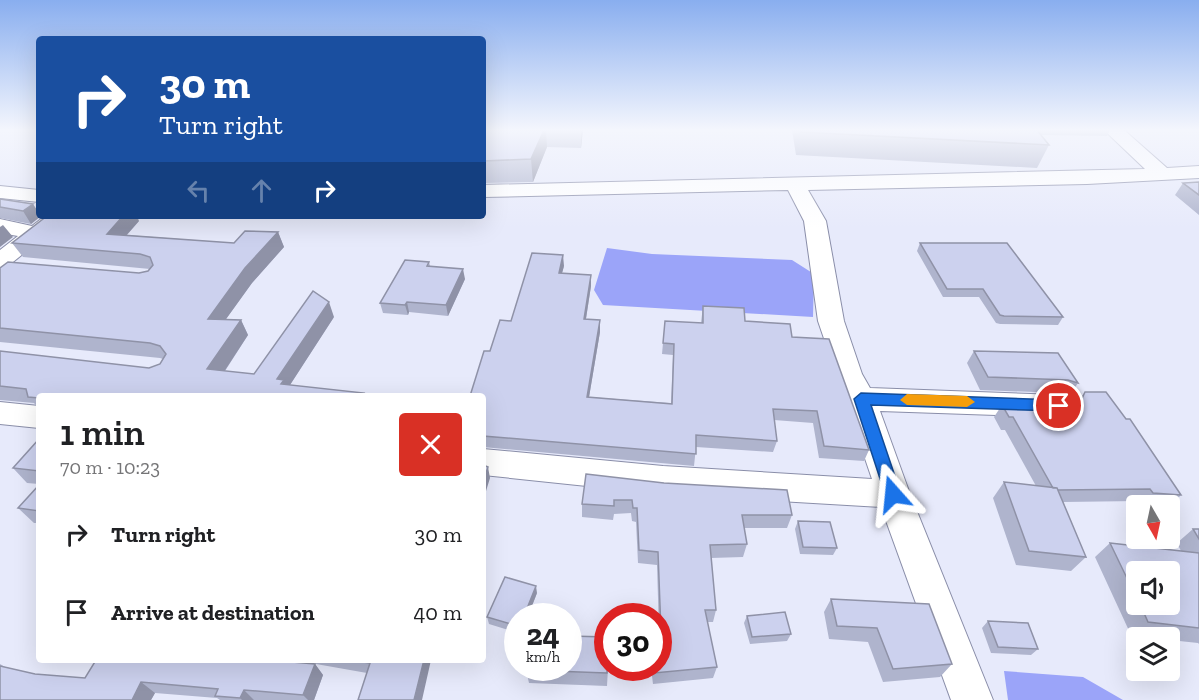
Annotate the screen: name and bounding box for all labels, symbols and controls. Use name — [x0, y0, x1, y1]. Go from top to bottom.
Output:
text: 30 m — [159, 58, 250, 109]
icon: right — [60, 60, 138, 138]
text: Turn right — [159, 109, 283, 141]
icon: left — [182, 174, 215, 207]
icon: ahead — [245, 174, 278, 207]
icon: right — [308, 174, 341, 207]
pin — [1033, 380, 1084, 431]
icon: arrive — [1042, 389, 1075, 422]
text: 1 min — [60, 411, 145, 454]
button: close — [399, 413, 462, 476]
text: 70 m · 10:23 — [60, 455, 160, 479]
position arrow — [861, 462, 925, 526]
north arrow — [1126, 495, 1180, 549]
map controls — [1126, 495, 1180, 681]
icon: right — [60, 518, 93, 551]
text: Turn right — [111, 521, 215, 548]
text: 30 m — [415, 521, 462, 548]
button: sound — [1126, 561, 1180, 615]
icon: arrive — [60, 596, 93, 629]
text: Arrive at destination — [111, 599, 314, 626]
text: 40 m — [413, 599, 462, 626]
speed limit sign: 30 — [594, 603, 672, 681]
text: 24 — [526, 617, 560, 653]
button: layers — [1126, 627, 1180, 681]
text: km/h — [526, 648, 560, 666]

